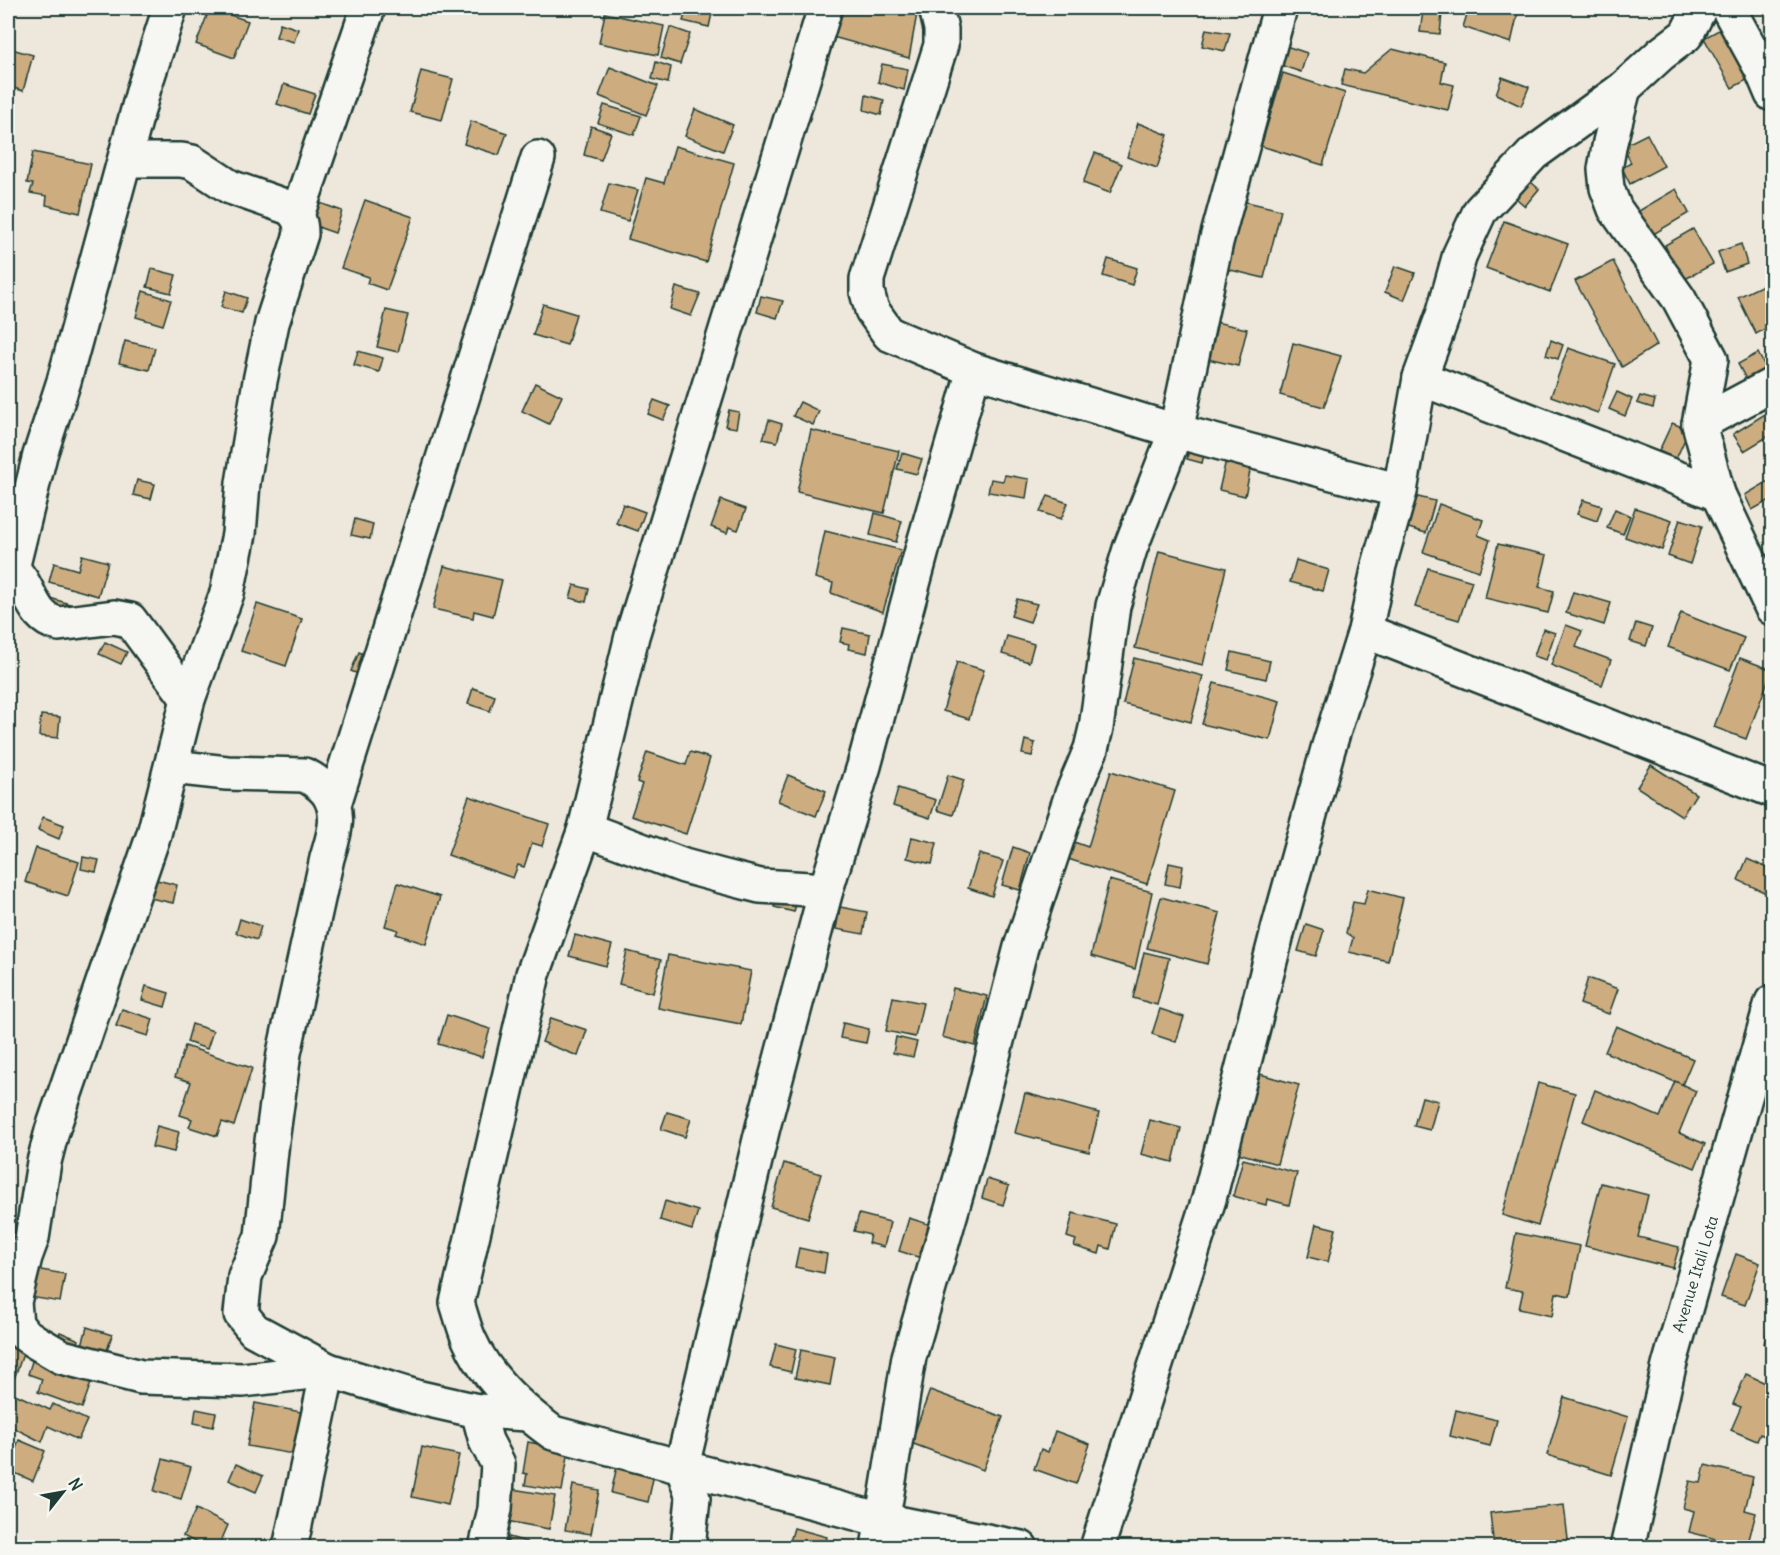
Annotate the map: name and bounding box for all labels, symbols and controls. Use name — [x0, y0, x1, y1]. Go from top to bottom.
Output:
street label: Avenue Itali Lota — [1668, 1213, 1722, 1335]
north arrow — [33, 1462, 93, 1522]
text: N — [64, 1474, 87, 1494]

